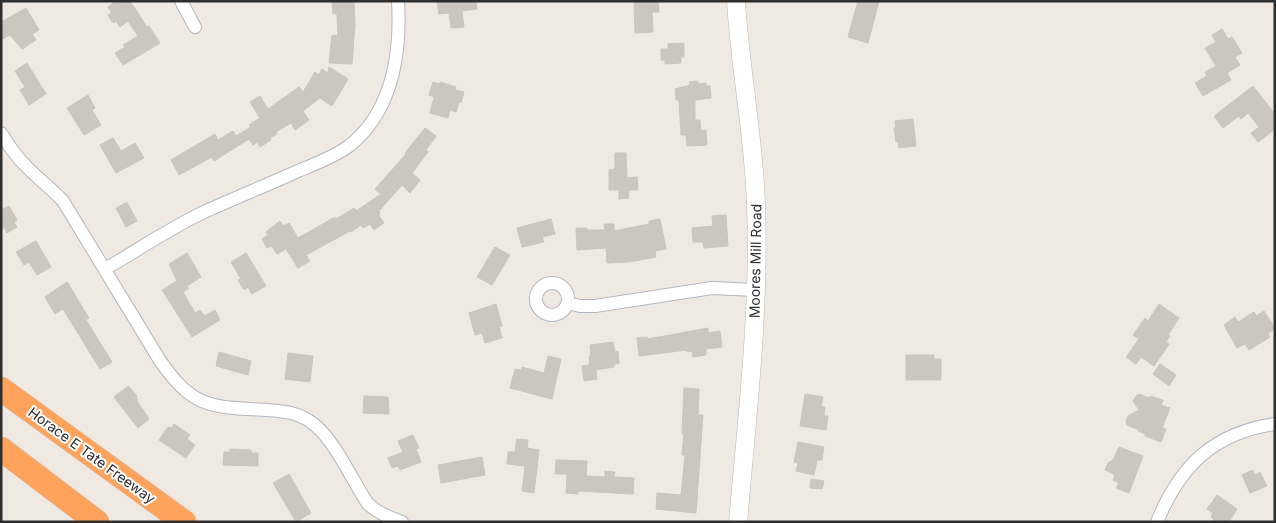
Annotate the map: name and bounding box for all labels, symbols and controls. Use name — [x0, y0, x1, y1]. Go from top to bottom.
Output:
street label: Moores Mill Road — [746, 204, 764, 318]
street label: Horace E Tate Freeway — [25, 403, 159, 507]

